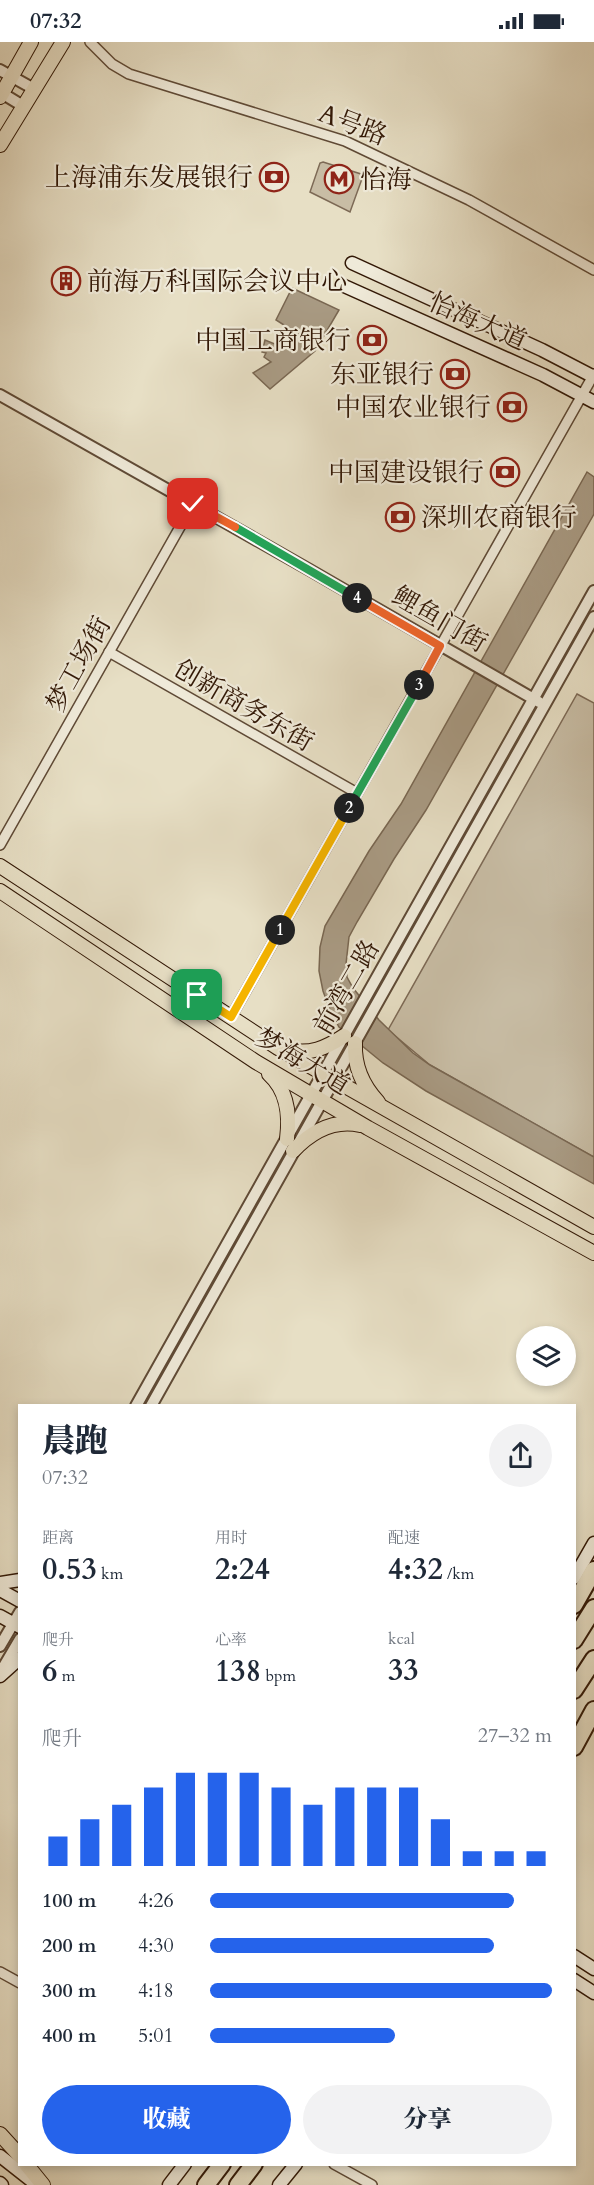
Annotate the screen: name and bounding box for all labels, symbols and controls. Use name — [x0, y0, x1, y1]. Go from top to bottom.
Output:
text: 07:32 — [30, 6, 81, 36]
street label: A号路 — [314, 95, 392, 153]
place label: 上海浦东发展银行 — [45, 160, 253, 195]
bank icon: 上海浦东发展银行 — [258, 161, 290, 193]
place label: 怡海 — [360, 162, 412, 197]
metro station icon: 怡海 — [323, 163, 355, 195]
place label: 前海万科国际会议中心 — [87, 264, 347, 299]
building icon: 前海万科国际会议中心 — [50, 265, 82, 297]
street label: 怡海大道 — [423, 284, 532, 359]
place label: 中国工商银行 — [195, 323, 351, 358]
bank icon: 中国工商银行 — [356, 324, 388, 356]
place label: 东亚银行 — [330, 357, 434, 392]
bank icon: 东亚银行 — [439, 358, 471, 390]
place label: 中国农业银行 — [335, 390, 491, 425]
bank icon: 中国农业银行 — [496, 391, 528, 423]
place label: 中国建设银行 — [328, 455, 484, 490]
bank icon: 中国建设银行 — [489, 456, 521, 488]
pin — [167, 478, 218, 529]
icon: check — [176, 487, 209, 520]
place label: 深圳农商银行 — [421, 500, 577, 535]
bank icon: 深圳农商银行 — [384, 501, 416, 533]
street label: 鲤鱼门街 — [386, 578, 494, 661]
pin: 4 — [342, 583, 372, 613]
text: 4 — [353, 587, 361, 609]
street label: 梦工场街 — [38, 610, 119, 718]
street label: 创新商务东街 — [167, 651, 320, 760]
pin: 3 — [404, 670, 434, 700]
text: 3 — [415, 674, 423, 696]
pin: 2 — [334, 793, 364, 823]
text: 2 — [345, 797, 353, 819]
pin: 1 — [265, 915, 295, 945]
text: 1 — [276, 919, 284, 941]
street label: 前湾二路 — [305, 933, 388, 1041]
pin — [171, 969, 222, 1020]
icon: arrive — [180, 978, 213, 1011]
street label: 梦海大道 — [249, 1020, 356, 1103]
map controls — [516, 1326, 576, 1386]
button: layers — [516, 1326, 576, 1386]
text: 晨跑 — [42, 1419, 108, 1464]
button: share — [489, 1424, 552, 1487]
text: 07:32 — [42, 1464, 88, 1491]
text: 距离 — [42, 1527, 74, 1549]
text: 用时 — [215, 1527, 247, 1549]
text: 配速 — [388, 1527, 420, 1549]
text: 0.53 — [42, 1549, 97, 1590]
text: 2:24 — [215, 1549, 270, 1590]
text: 4:32 — [388, 1549, 443, 1590]
text: km — [97, 1563, 123, 1585]
text: /km — [443, 1563, 474, 1585]
text: kcal — [388, 1628, 415, 1650]
text: 爬升 — [42, 1629, 74, 1651]
text: 心率 — [215, 1629, 247, 1651]
text: 33 — [388, 1650, 419, 1691]
text: 6 — [42, 1651, 57, 1692]
text: 138 — [215, 1651, 261, 1692]
text: m — [57, 1665, 75, 1687]
text: bpm — [261, 1665, 296, 1687]
text: 27–32 m — [478, 1722, 552, 1749]
text: 爬升 — [42, 1725, 82, 1752]
text: 100 m — [42, 1887, 97, 1914]
text: 4:26 — [138, 1887, 174, 1914]
text: 200 m — [42, 1932, 97, 1959]
text: 4:30 — [138, 1932, 174, 1959]
text: 300 m — [42, 1977, 97, 2004]
text: 4:18 — [138, 1977, 174, 2004]
text: 400 m — [42, 2022, 97, 2049]
text: 5:01 — [138, 2022, 174, 2049]
button: 收藏 — [42, 2085, 291, 2154]
button: 分享 — [303, 2085, 552, 2154]

